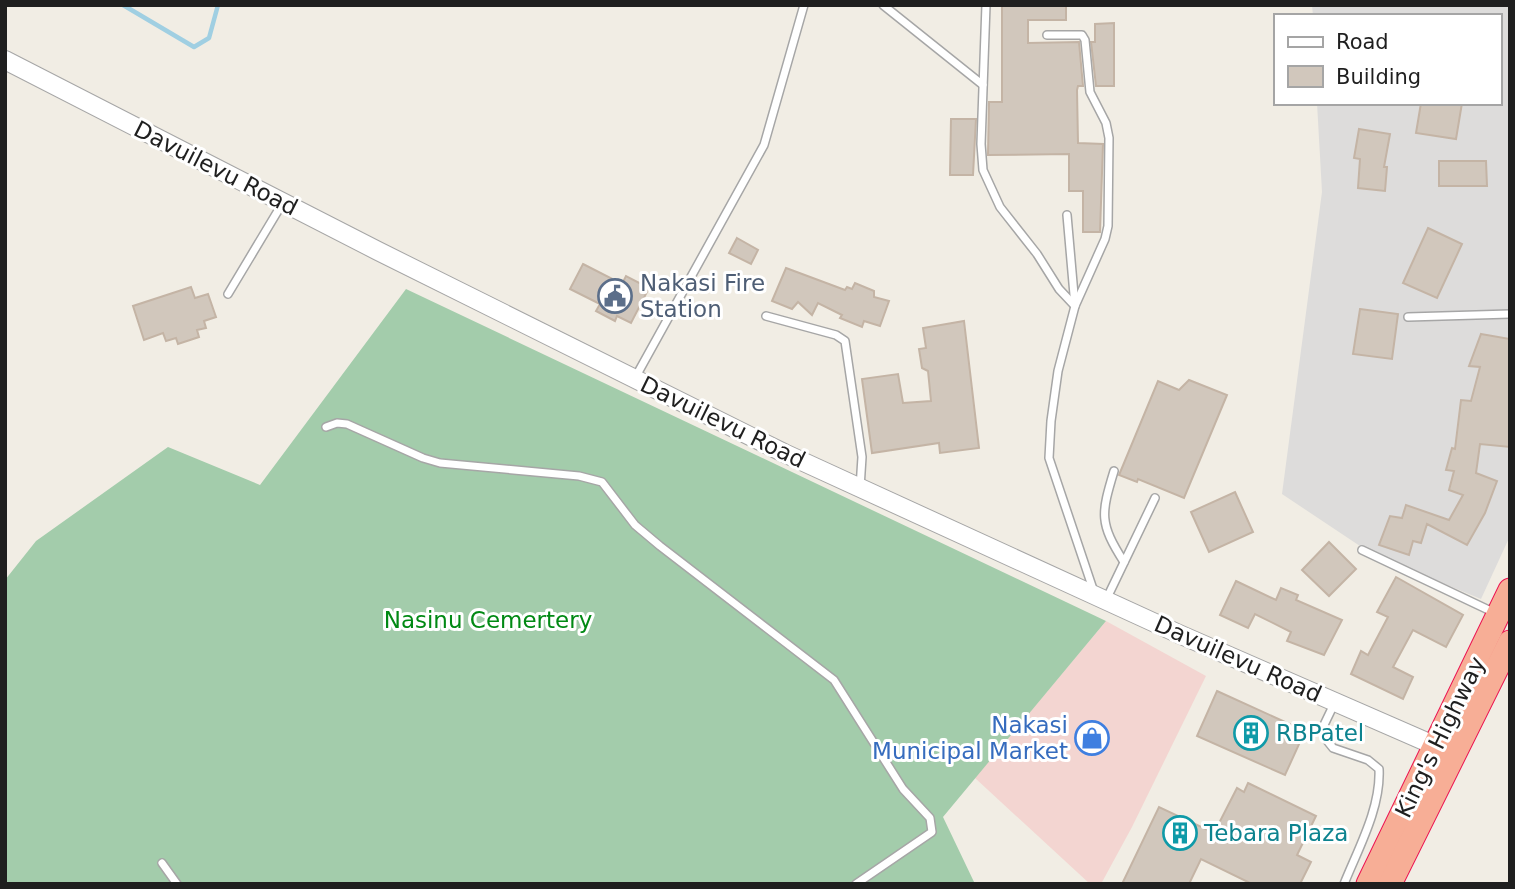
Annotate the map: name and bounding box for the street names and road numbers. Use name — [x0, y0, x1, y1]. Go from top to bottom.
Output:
street label: Davuilevu Road — [130, 116, 302, 220]
street label: Davuilevu Road — [636, 371, 810, 473]
street label: Davuilevu Road — [1150, 610, 1326, 708]
street label: King's Highway — [1390, 652, 1490, 822]

